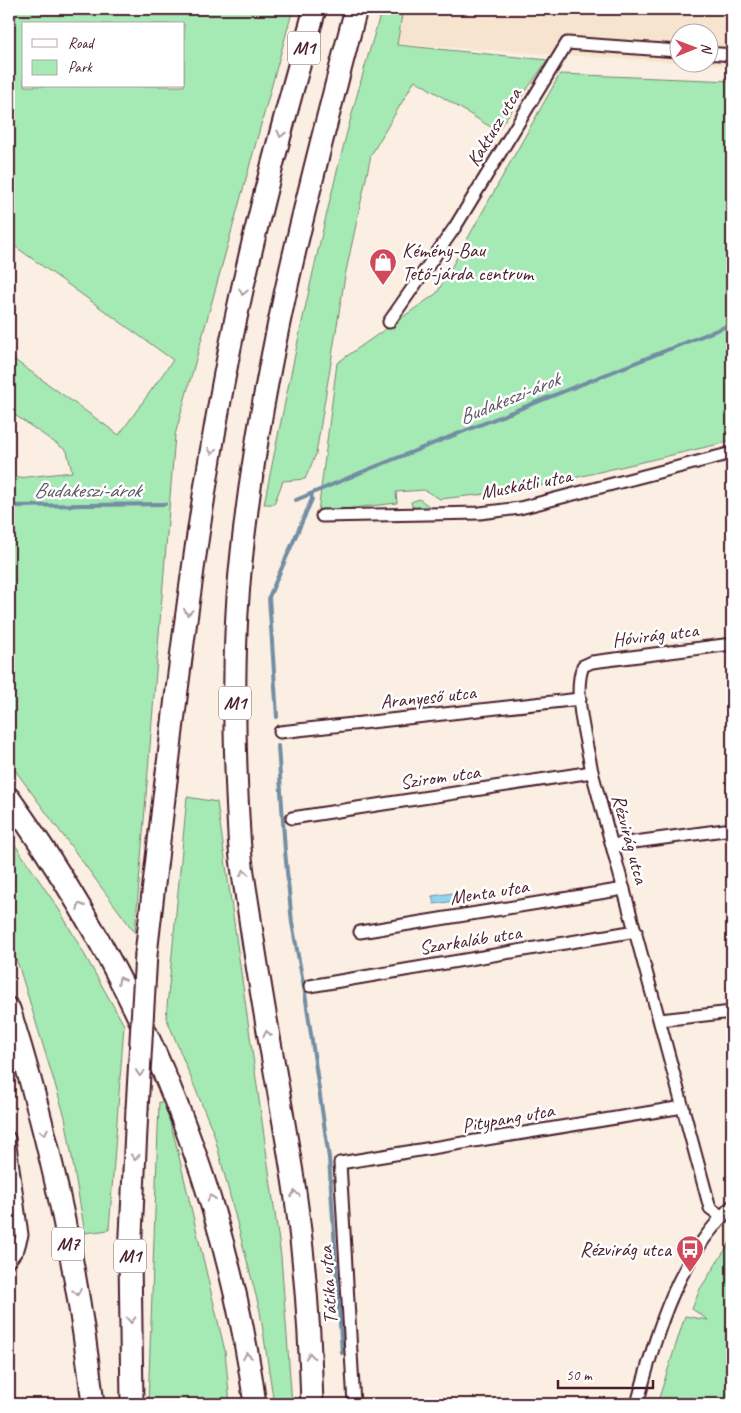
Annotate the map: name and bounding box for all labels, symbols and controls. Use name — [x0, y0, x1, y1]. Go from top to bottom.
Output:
legend — [22, 22, 185, 88]
north arrow — [668, 22, 718, 72]
road number: M1 — [288, 32, 320, 64]
text: Road — [68, 34, 95, 53]
text: N — [698, 43, 715, 55]
text: Park — [68, 58, 93, 77]
street label: Kaktusz utca — [461, 82, 528, 171]
one-way arrow — [276, 130, 287, 139]
place label: Kémény-Bau Tető-járda centrum — [402, 238, 535, 286]
shop icon: Kémény-Bau Tető-járda centrum — [368, 247, 398, 286]
one-way arrow — [238, 287, 248, 296]
water label: Budakeszi-árok — [455, 365, 566, 430]
one-way arrow — [207, 447, 217, 456]
street label: Muskátli utca — [478, 463, 575, 505]
water label: Budakeszi-árok — [34, 477, 144, 503]
one-way arrow — [183, 608, 193, 616]
street label: Hóvirág utca — [611, 617, 701, 653]
street label: Aranyeső utca — [379, 679, 479, 714]
road number: M1 — [219, 686, 251, 720]
street label: Szirom utca — [398, 759, 483, 795]
street label: Rézvirág utca — [606, 792, 654, 888]
one-way arrow — [239, 869, 249, 877]
street label: Menta utca — [448, 873, 531, 911]
one-way arrow — [76, 902, 86, 911]
street label: Szarkaláb utca — [417, 919, 525, 960]
one-way arrow — [117, 976, 127, 985]
one-way arrow — [263, 1029, 273, 1038]
one-way arrow — [135, 1069, 146, 1077]
street label: Pitypang utca — [460, 1097, 557, 1138]
one-way arrow — [38, 1128, 49, 1137]
one-way arrow — [129, 1154, 140, 1162]
one-way arrow — [290, 1189, 301, 1197]
one-way arrow — [206, 1194, 216, 1203]
road number: M7 — [52, 1228, 84, 1260]
bus stop icon: Rézvirág utca — [675, 1234, 705, 1273]
place label: Rézvirág utca — [580, 1237, 673, 1262]
road number: M1 — [114, 1240, 146, 1272]
street label: Tátika utca — [313, 1244, 343, 1325]
one-way arrow — [72, 1287, 82, 1296]
one-way arrow — [126, 1316, 136, 1324]
one-way arrow — [304, 1351, 315, 1359]
one-way arrow — [243, 1352, 253, 1361]
scale bar — [558, 1358, 654, 1390]
text: 50 m — [566, 1366, 593, 1385]

